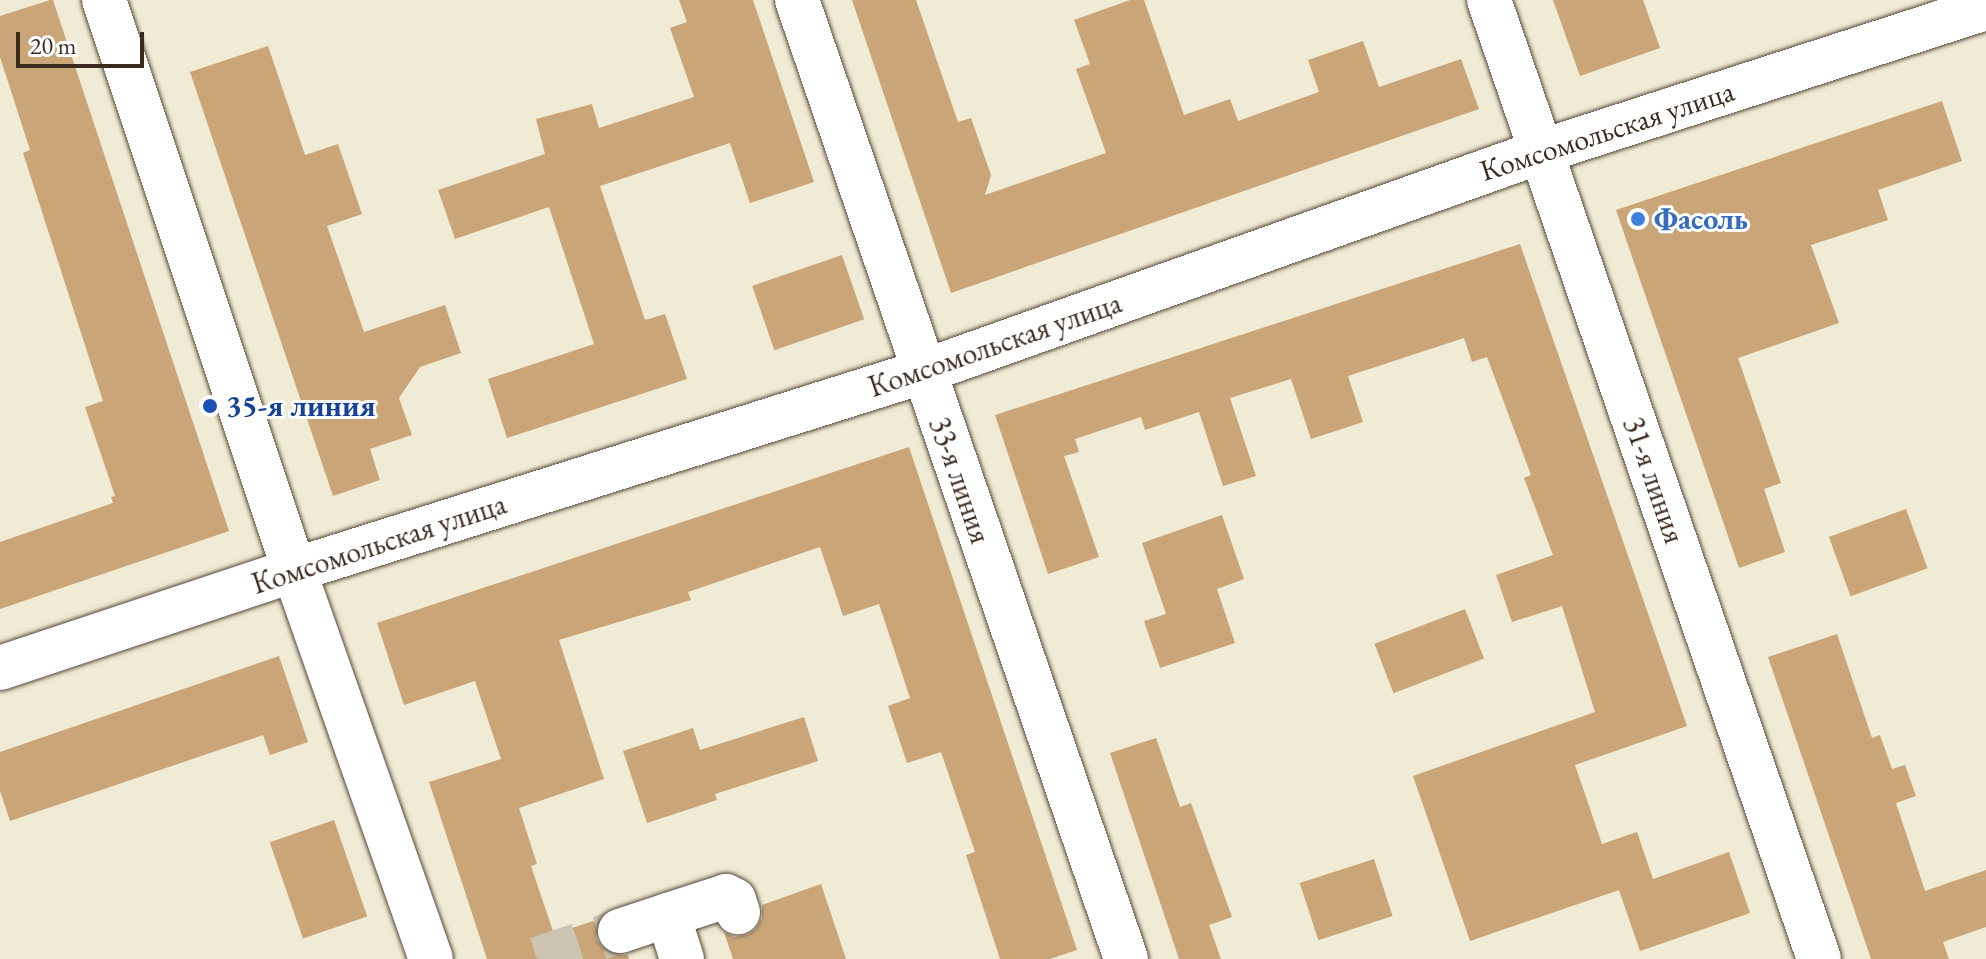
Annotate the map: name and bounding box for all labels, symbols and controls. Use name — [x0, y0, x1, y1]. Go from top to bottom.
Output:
scale bar — [20, 16, 148, 66]
text: 20 m — [30, 30, 77, 61]
street label: Комсомольская улица — [1475, 73, 1739, 189]
place label: Фасоль — [1654, 201, 1748, 237]
marker: Фасоль — [1629, 210, 1647, 228]
street label: Комсомольская улица — [864, 285, 1126, 405]
place label: 35-я линия — [226, 388, 376, 424]
marker: 35-я линия — [201, 397, 219, 415]
street label: 33-я линия — [922, 412, 998, 548]
street label: 31-я линия — [1616, 412, 1692, 548]
street label: Комсомольская улица — [247, 486, 511, 602]

